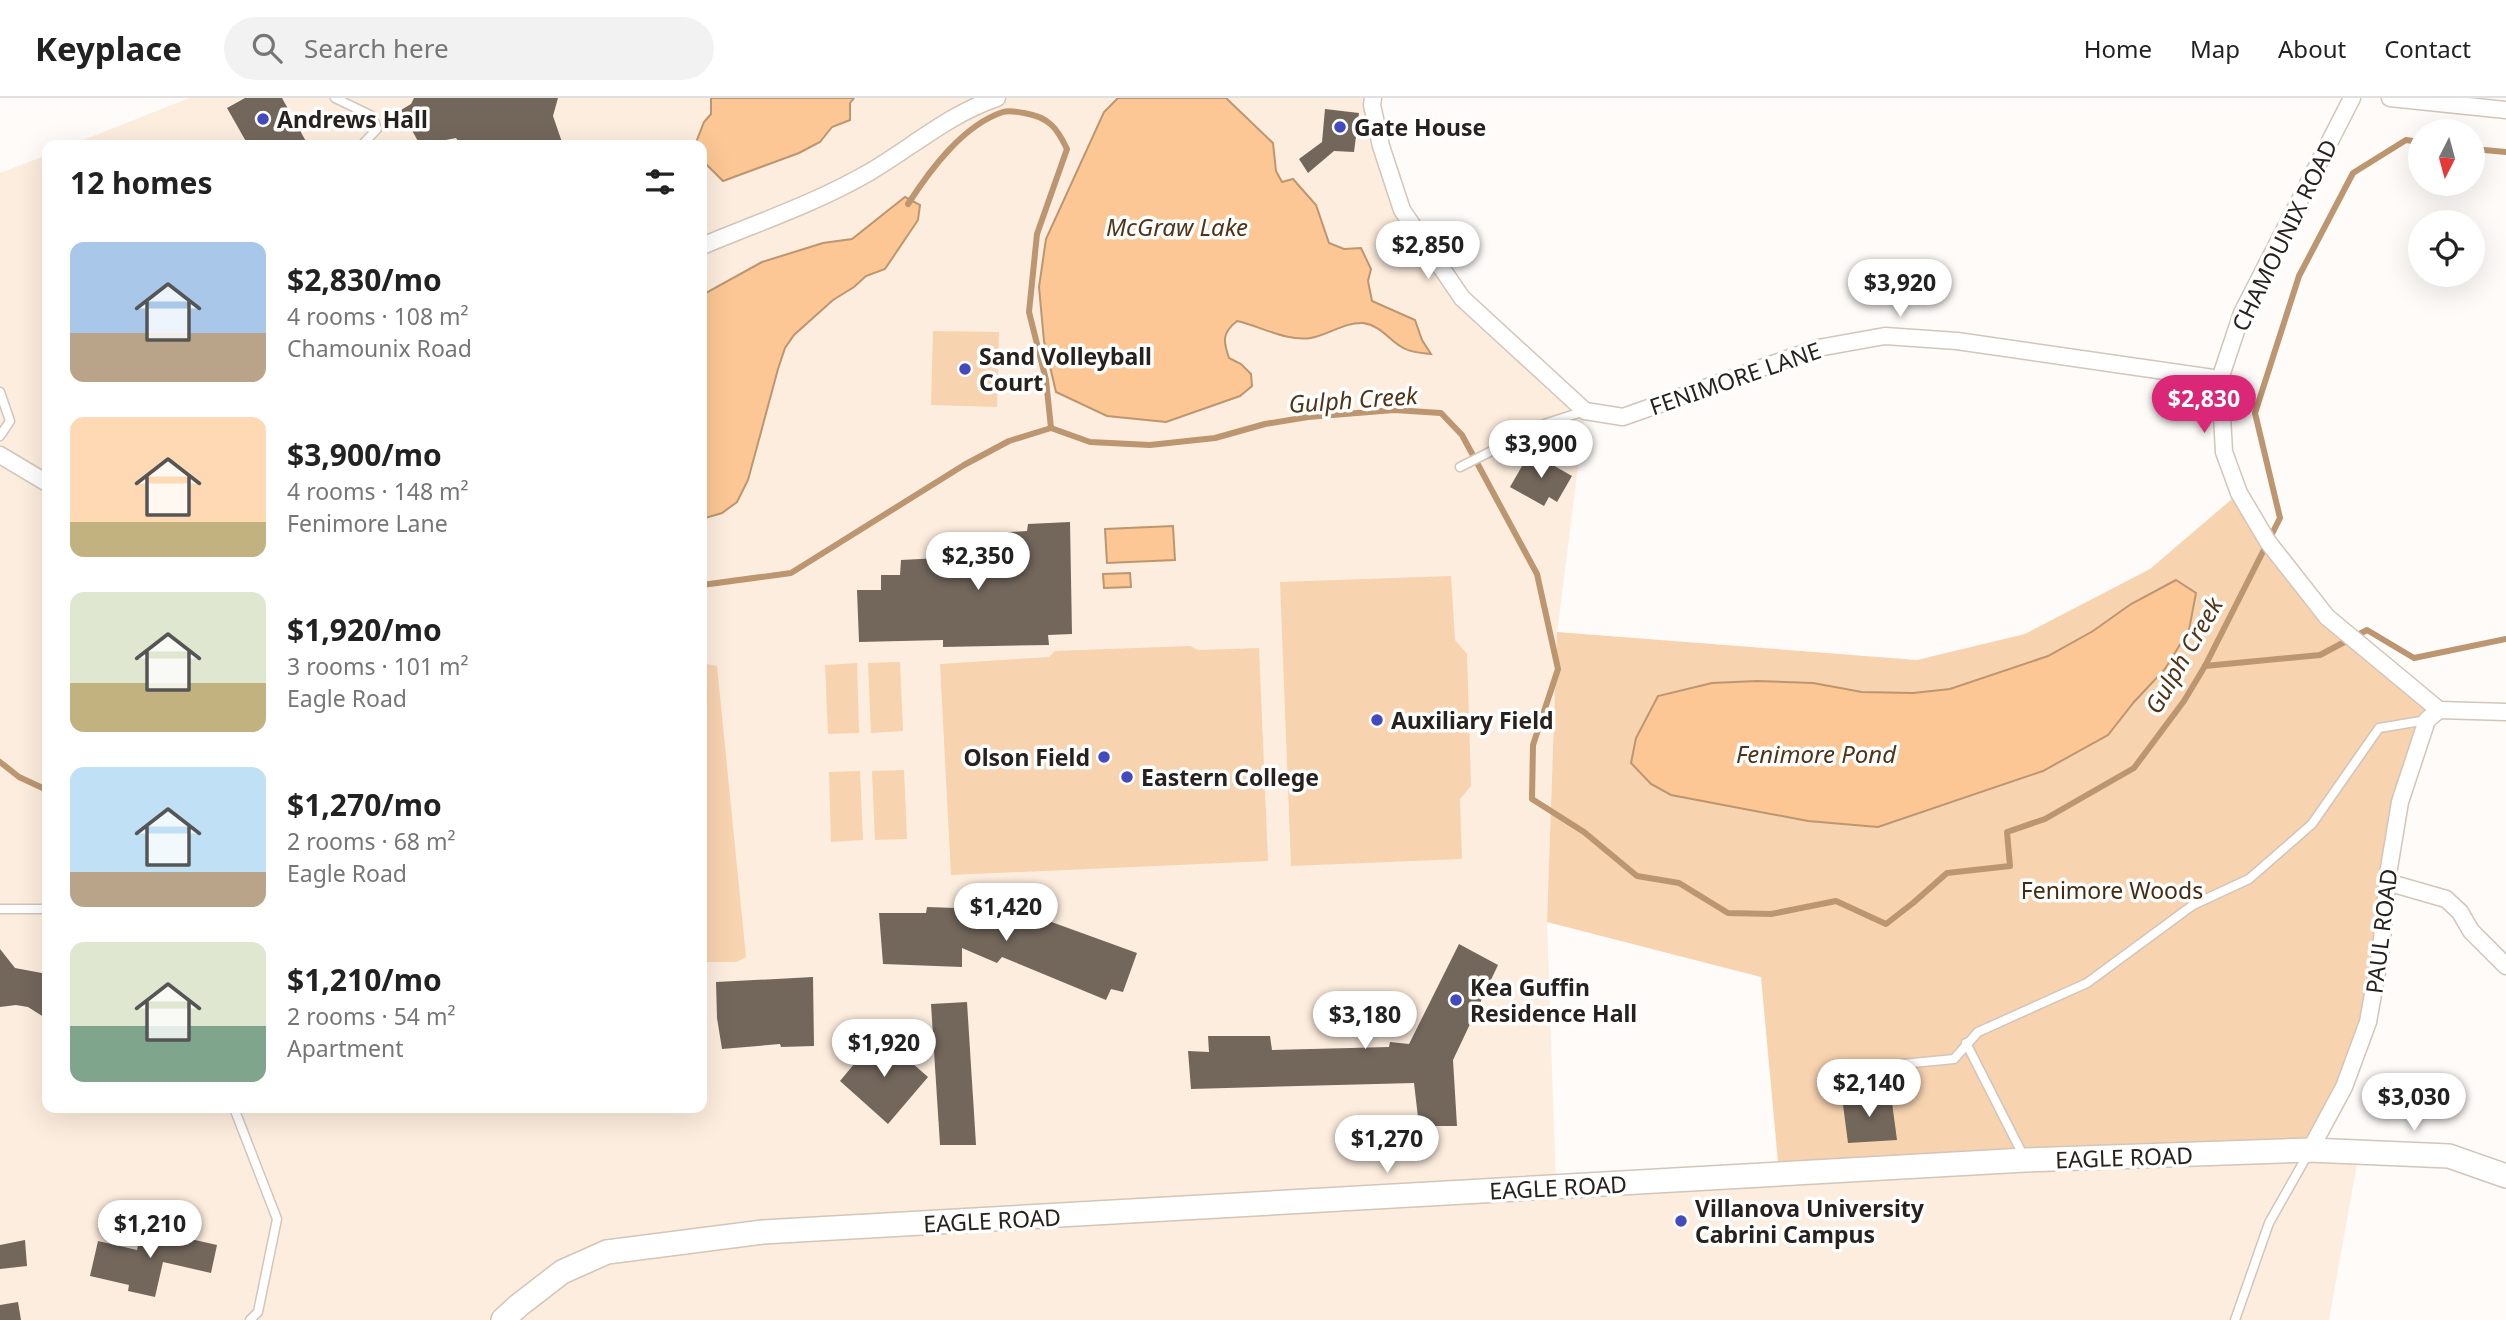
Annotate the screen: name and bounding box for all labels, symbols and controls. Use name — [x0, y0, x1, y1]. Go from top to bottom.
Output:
search box — [224, 17, 714, 80]
text: Keyplace — [35, 26, 182, 71]
icon: search — [248, 29, 286, 67]
text: Search here — [304, 30, 449, 66]
text: Home — [2084, 32, 2152, 65]
text: Map — [2190, 32, 2240, 65]
text: About — [2278, 32, 2346, 65]
text: Contact — [2384, 32, 2471, 65]
place label: Andrews Hall — [277, 103, 428, 135]
marker: Andrews Hall — [255, 111, 271, 127]
place label: Gate House — [1354, 111, 1486, 143]
marker: Gate House — [1332, 119, 1348, 135]
north arrow — [2408, 119, 2485, 196]
map controls — [2408, 119, 2485, 287]
street label: CHAMOUNIX ROAD — [2224, 134, 2344, 336]
text: 12 homes — [70, 162, 213, 203]
icon: filters — [641, 163, 679, 201]
water label: McGraw Lake — [1106, 210, 1248, 243]
button: locate — [2408, 210, 2485, 287]
pin: $2,850 — [1371, 222, 1485, 281]
text: $2,850 — [1392, 228, 1464, 260]
text: $2,830/mo — [287, 259, 442, 300]
pin: $3,920 — [1843, 260, 1957, 319]
text: $3,920 — [1864, 266, 1936, 298]
icon: home — [126, 270, 210, 354]
text: 4 rooms · 108 m² — [287, 300, 469, 332]
text: Chamounix Road — [287, 332, 472, 364]
street label: FENIMORE LANE — [1645, 334, 1825, 422]
place label: Sand Volleyball Court — [979, 340, 1152, 398]
marker: Sand Volleyball Court — [957, 361, 973, 377]
pin: $2,830 — [2147, 376, 2261, 435]
water label: Gulph Creek — [1287, 378, 1420, 420]
text: $2,830 — [2168, 382, 2240, 414]
pin: $3,900 — [1484, 420, 1598, 480]
text: $3,900 — [1505, 427, 1577, 459]
text: $3,900/mo — [287, 434, 442, 475]
icon: home — [126, 445, 210, 529]
text: 4 rooms · 148 m² — [287, 475, 469, 507]
text: Fenimore Lane — [287, 507, 448, 539]
pin: $2,350 — [921, 532, 1035, 592]
text: $2,350 — [942, 539, 1014, 571]
water label: Gulph Creek — [2136, 590, 2230, 719]
text: $1,920/mo — [287, 609, 442, 650]
icon: home — [126, 620, 210, 704]
text: 3 rooms · 101 m² — [287, 650, 469, 682]
text: Eagle Road — [287, 682, 407, 714]
place label: Auxiliary Field — [1391, 704, 1554, 736]
marker: Auxiliary Field — [1369, 712, 1385, 728]
water label: Fenimore Pond — [1736, 737, 1897, 770]
place label: Olson Field — [963, 741, 1090, 773]
marker: Olson Field — [1096, 749, 1112, 765]
place label: Eastern College — [1141, 761, 1319, 793]
marker: Eastern College — [1119, 769, 1135, 785]
text: $1,270/mo — [287, 784, 442, 825]
icon: home — [126, 795, 210, 879]
text: 2 rooms · 68 m² — [287, 825, 456, 857]
text: Eagle Road — [287, 857, 407, 889]
street label: PAUL ROAD — [2357, 867, 2405, 995]
park label: Fenimore Woods — [2021, 874, 2203, 906]
pin: $1,420 — [949, 884, 1063, 943]
text: $1,420 — [970, 890, 1042, 922]
text: $1,210/mo — [287, 959, 442, 1000]
icon: home — [126, 970, 210, 1054]
place label: Kea Guffin Residence Hall — [1470, 971, 1637, 1029]
pin: $3,180 — [1308, 992, 1422, 1051]
marker: Kea Guffin Residence Hall — [1448, 992, 1464, 1008]
text: $3,180 — [1329, 998, 1401, 1030]
text: 2 rooms · 54 m² — [287, 1000, 456, 1032]
pin: $1,920 — [827, 1020, 941, 1079]
text: $1,920 — [848, 1026, 920, 1058]
text: Apartment — [287, 1032, 404, 1064]
pin: $2,140 — [1812, 1060, 1926, 1119]
text: $2,140 — [1833, 1066, 1905, 1098]
pin: $3,030 — [2357, 1074, 2471, 1133]
text: $3,030 — [2378, 1080, 2450, 1112]
pin: $1,270 — [1330, 1116, 1444, 1175]
text: $1,270 — [1351, 1122, 1423, 1154]
street label: EAGLE ROAD — [2055, 1139, 2193, 1175]
street label: EAGLE ROAD — [1488, 1167, 1628, 1207]
place label: Villanova University Cabrini Campus — [1695, 1192, 1925, 1250]
pin: $1,210 — [93, 1200, 207, 1260]
street label: EAGLE ROAD — [922, 1200, 1062, 1240]
text: $1,210 — [114, 1207, 186, 1239]
marker: Villanova University Cabrini Campus — [1673, 1213, 1689, 1229]

